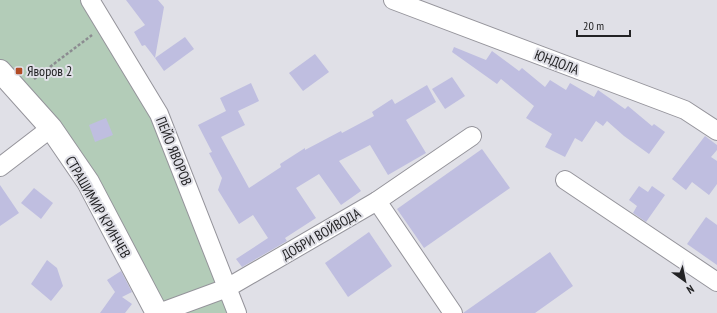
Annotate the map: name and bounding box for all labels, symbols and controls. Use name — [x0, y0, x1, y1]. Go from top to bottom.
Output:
scale bar — [577, 12, 630, 38]
text: 20 m — [583, 18, 604, 33]
street label: ЮНДОЛА — [532, 45, 582, 79]
place label: Яворов 2 — [27, 62, 72, 80]
marker: Яворов 2 — [14, 66, 24, 76]
street label: ПЕЙО ЯВОРОВ — [152, 114, 196, 188]
street label: СТРАШИМИР КРИНЧЕВ — [61, 153, 135, 261]
street label: ДОБРИ ВОЙВОДА — [278, 204, 364, 264]
north arrow — [665, 261, 705, 301]
text: N — [684, 282, 697, 297]

